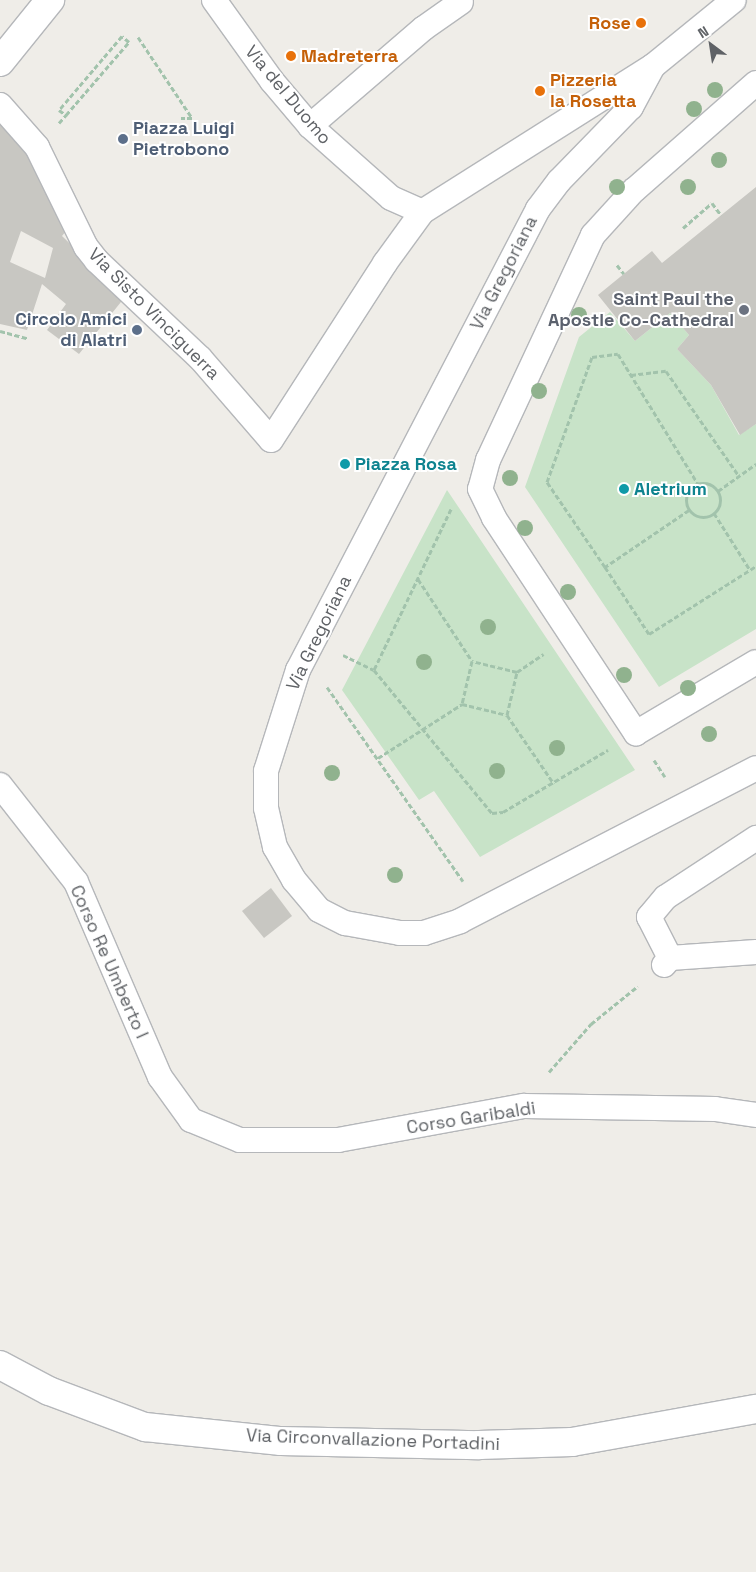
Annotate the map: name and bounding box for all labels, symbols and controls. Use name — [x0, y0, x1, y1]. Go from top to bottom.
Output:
place label: Rose — [589, 12, 631, 34]
marker: Rose — [635, 17, 647, 29]
north arrow — [686, 20, 736, 70]
text: N — [695, 22, 712, 42]
street label: Via del Duomo — [240, 41, 336, 149]
place label: Madreterra — [301, 45, 398, 67]
marker: Madreterra — [285, 50, 297, 62]
place label: Pizzeria la Rosetta — [550, 70, 636, 112]
marker: Pizzeria la Rosetta — [534, 85, 546, 97]
place label: Piazza Luigi Pietrobono — [133, 118, 235, 160]
marker: Piazza Luigi Pietrobono — [117, 133, 129, 145]
street label: Via Gregoriana — [466, 212, 542, 334]
street label: Via Sisto Vinciguerra — [84, 244, 224, 384]
place label: Saint Paul the Apostle Co-Cathedral — [548, 289, 734, 332]
marker: Saint Paul the Apostle Co-Cathedral — [738, 304, 750, 316]
place label: Circolo Amici di Alatri — [15, 309, 127, 352]
marker: Circolo Amici di Alatri — [131, 324, 143, 336]
place label: Piazza Rosa — [355, 453, 457, 475]
marker: Piazza Rosa — [339, 458, 351, 470]
place label: Aletrium — [634, 478, 707, 500]
marker: Aletrium — [618, 483, 630, 495]
street label: Via Gregoriana — [282, 572, 356, 694]
street label: Corso Re Umberto I — [65, 882, 153, 1042]
street label: Corso Garibaldi — [405, 1097, 537, 1139]
street label: Via Circonvallazione Portadini — [246, 1425, 500, 1455]

